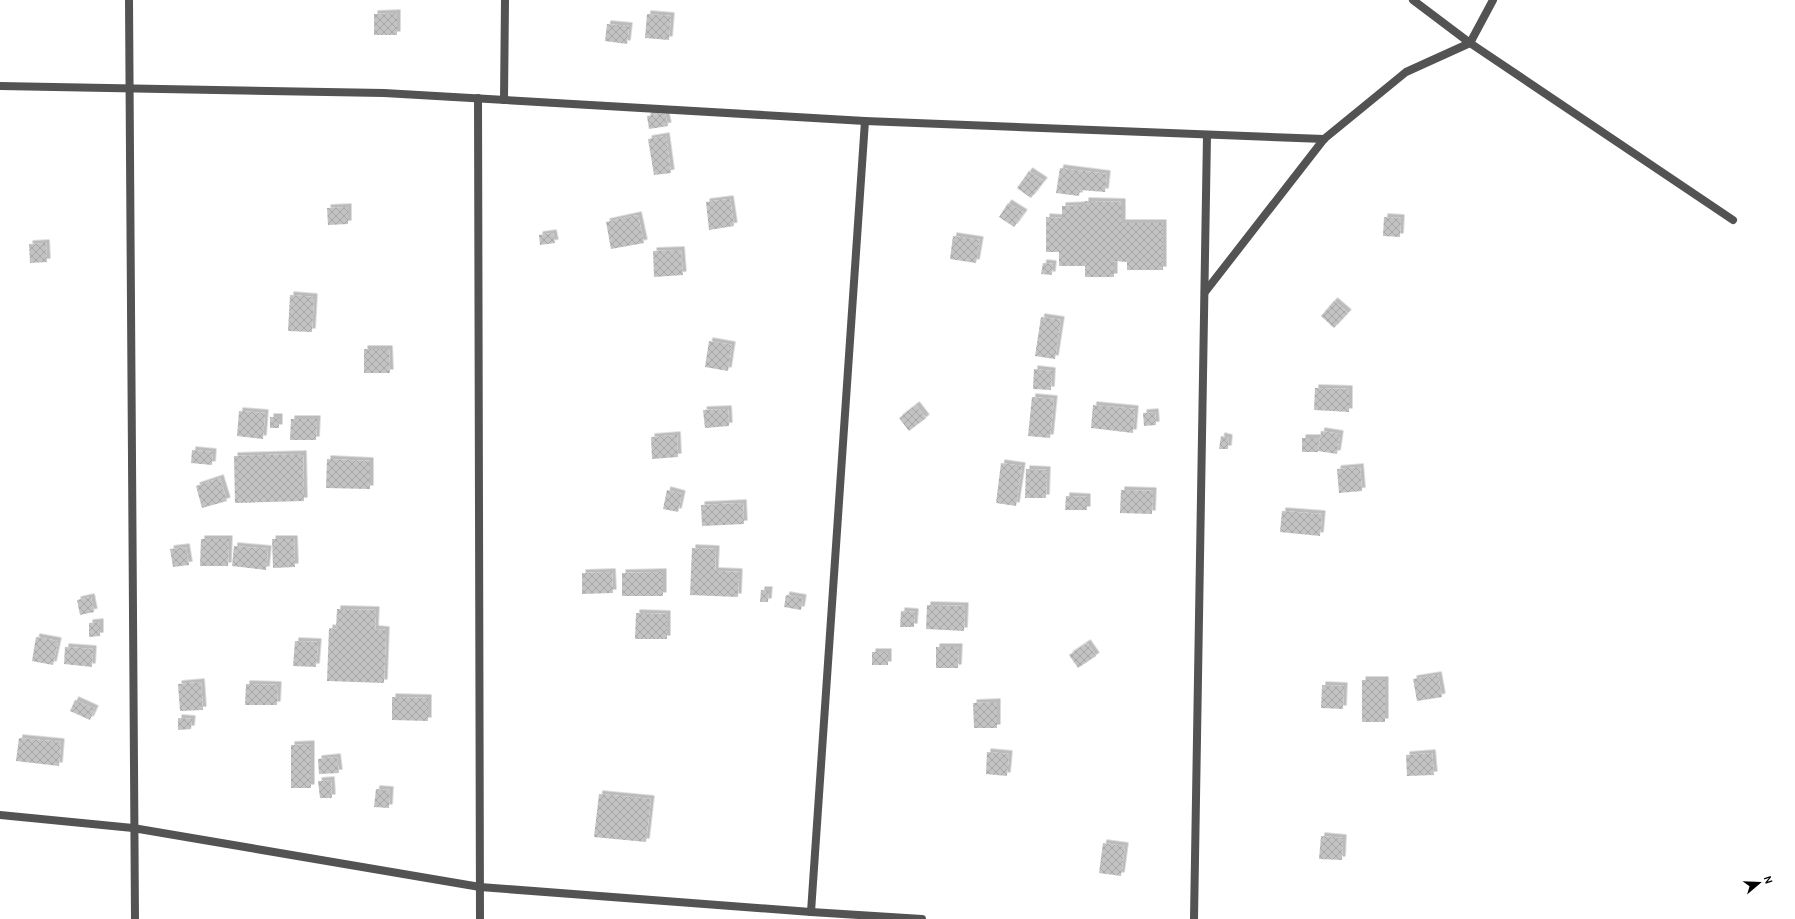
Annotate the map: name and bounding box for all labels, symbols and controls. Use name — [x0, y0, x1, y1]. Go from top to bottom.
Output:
north arrow — [1739, 863, 1779, 903]
text: N — [1761, 874, 1775, 886]

